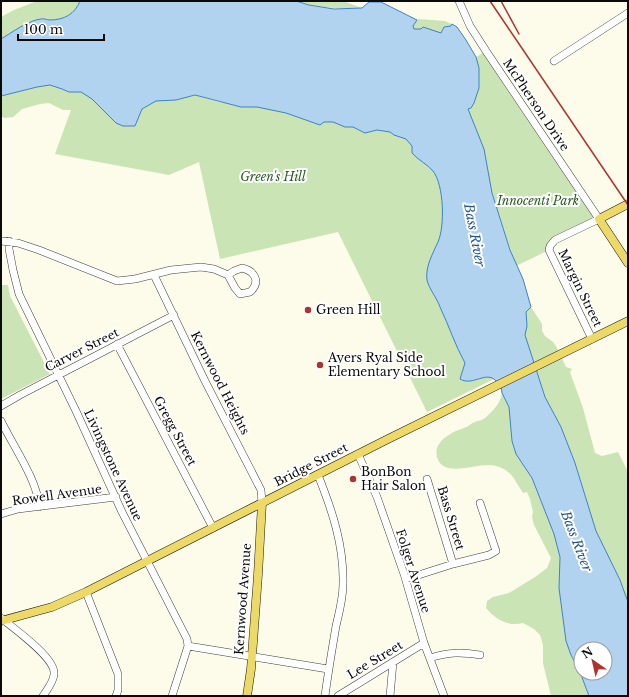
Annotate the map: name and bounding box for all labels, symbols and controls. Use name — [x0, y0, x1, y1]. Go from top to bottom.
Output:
scale bar — [18, 16, 104, 42]
text: 100 m — [24, 22, 63, 37]
street label: McPherson Drive — [500, 56, 573, 154]
park label: Green's Hill — [240, 169, 306, 184]
park label: Innocenti Park — [496, 193, 579, 208]
water label: Bass River — [460, 201, 489, 269]
street label: Margin Street — [555, 246, 606, 329]
place label: Green Hill — [316, 302, 381, 317]
marker: Green Hill — [303, 305, 313, 315]
street label: Carver Street — [42, 324, 122, 375]
street label: Kernwood Heights — [188, 329, 253, 437]
place label: Ayers Ryal Side Elementary School — [327, 350, 445, 379]
marker: Ayers Ryal Side Elementary School — [315, 360, 325, 370]
street label: Gregg Street — [151, 393, 200, 469]
street label: Livingstone Avenue — [81, 407, 146, 523]
street label: Bridge Street — [271, 439, 351, 490]
place label: BonBon Hair Salon — [361, 464, 426, 493]
marker: BonBon Hair Salon — [348, 474, 358, 484]
street label: Rowell Avenue — [11, 481, 103, 508]
street label: Bass Street — [435, 484, 468, 552]
water label: Bass River — [557, 507, 596, 575]
street label: Folger Avenue — [393, 527, 434, 615]
street label: Kernwood Avenue — [231, 542, 254, 655]
street label: Lee Street — [344, 637, 406, 682]
north arrow — [573, 641, 613, 681]
text: N — [579, 644, 596, 661]

